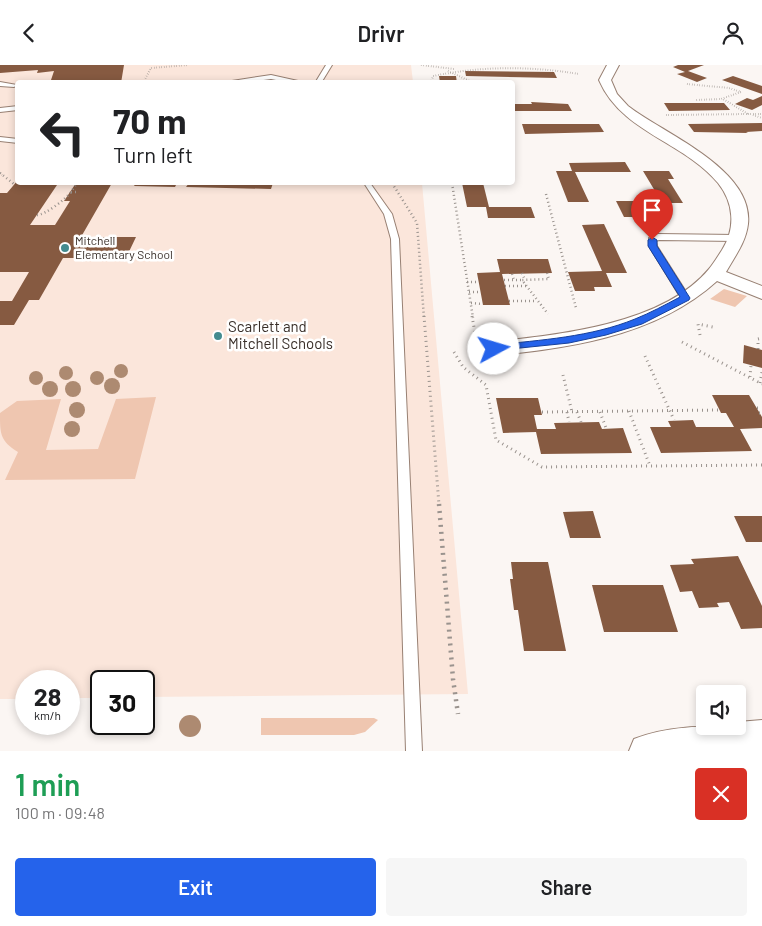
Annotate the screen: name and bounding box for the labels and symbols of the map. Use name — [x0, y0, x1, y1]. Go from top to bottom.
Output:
pin — [631, 189, 673, 240]
place label: Mitchell Elementary School — [75, 233, 173, 261]
marker: Mitchell Elementary School — [59, 242, 71, 254]
place label: Scarlett and Mitchell Schools — [228, 317, 333, 352]
position arrow — [467, 322, 519, 374]
marker: Scarlett and Mitchell Schools — [212, 330, 224, 342]
speed limit sign: 30 — [90, 670, 155, 735]

